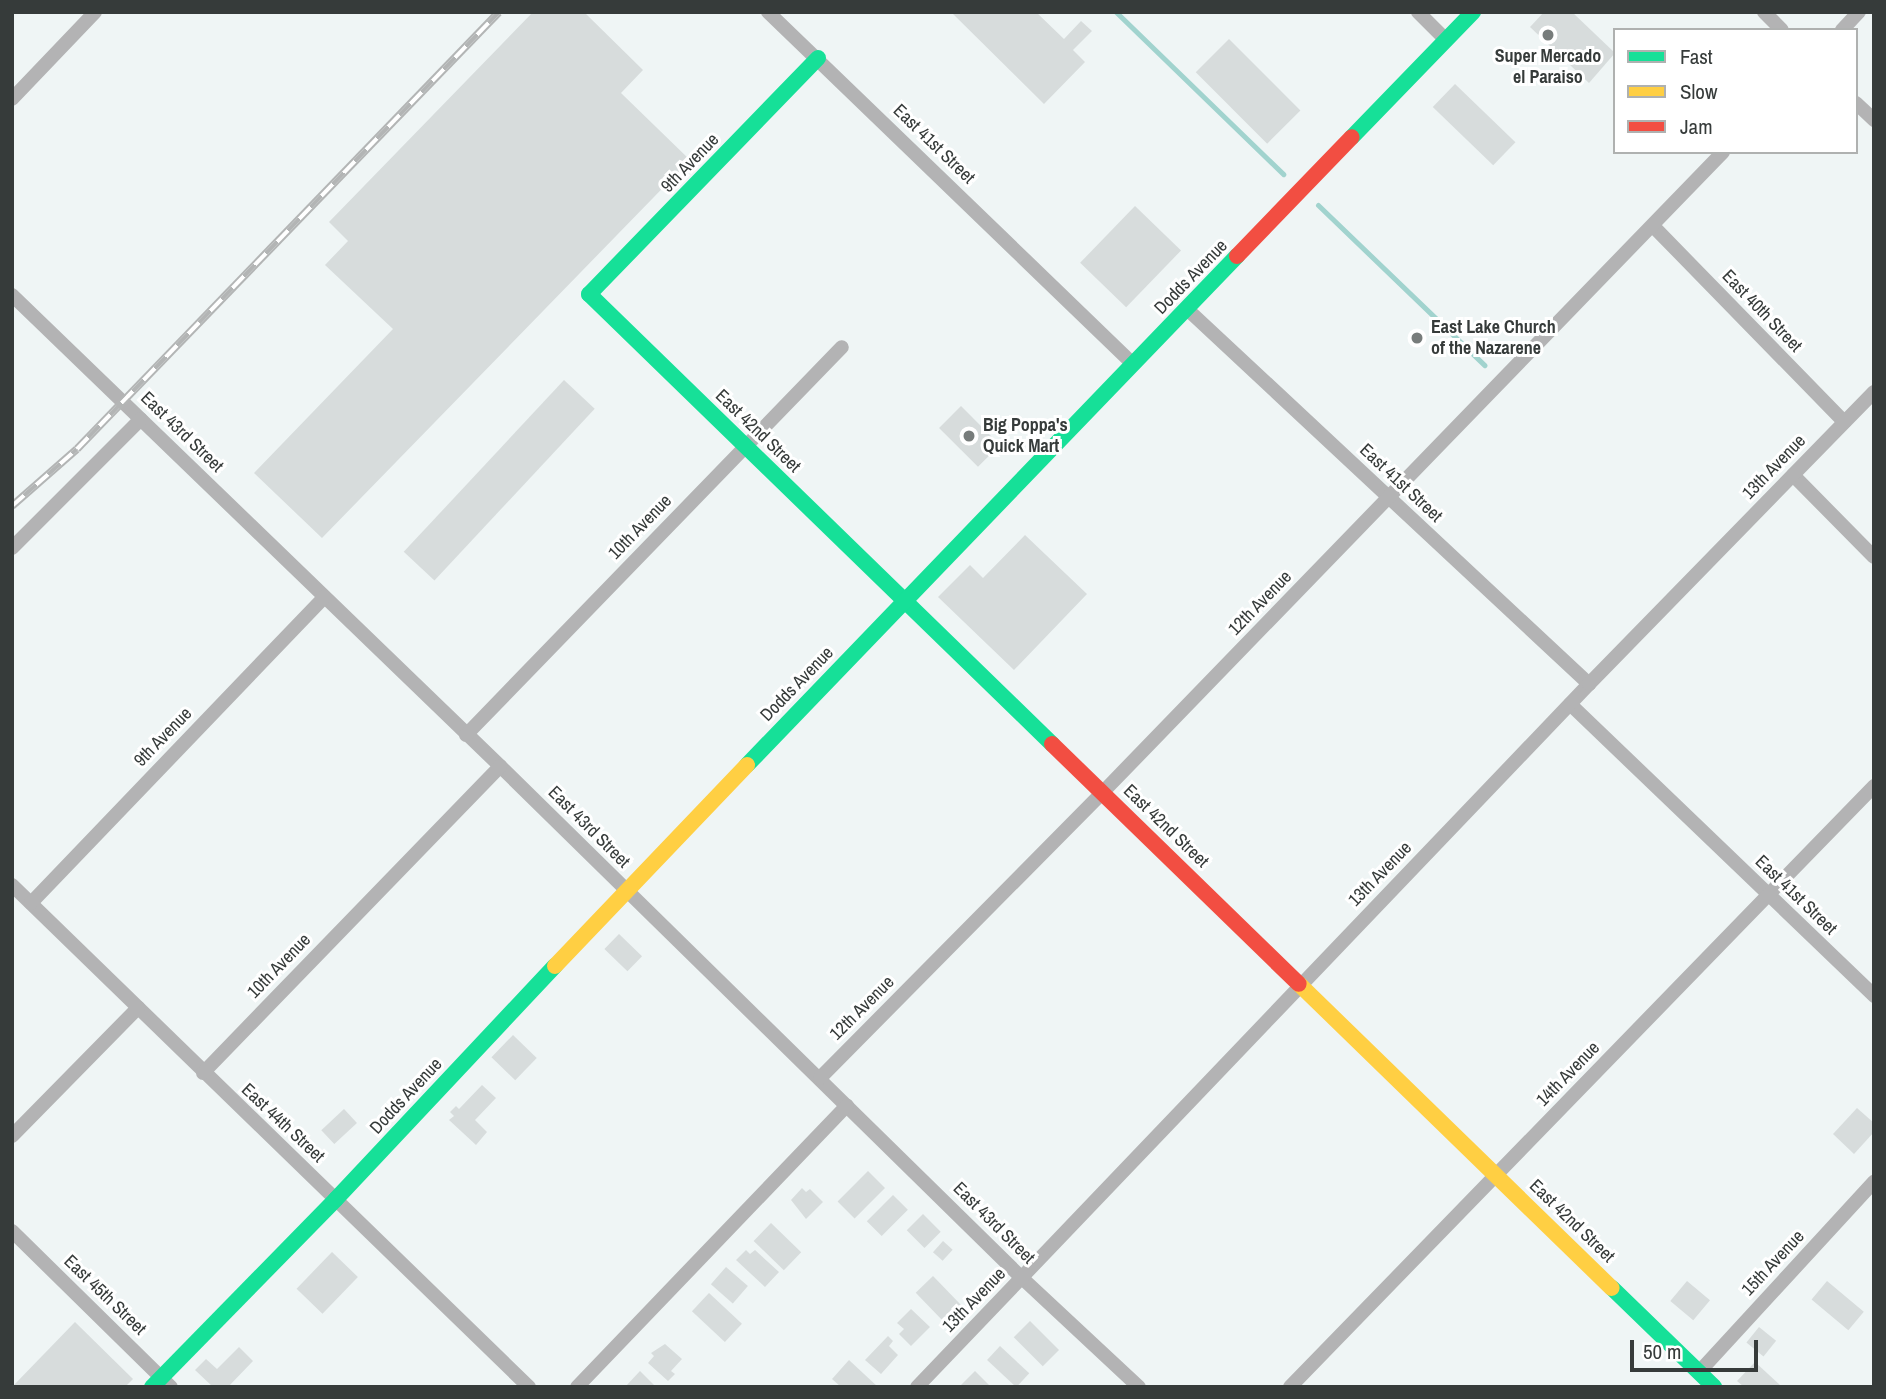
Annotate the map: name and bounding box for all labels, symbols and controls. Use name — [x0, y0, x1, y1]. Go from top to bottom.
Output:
marker: Super Mercado el Paraiso — [1540, 27, 1556, 43]
legend — [1613, 28, 1858, 154]
text: Fast — [1680, 42, 1713, 71]
place label: Super Mercado el Paraiso — [1495, 46, 1601, 88]
text: Slow — [1680, 77, 1717, 106]
street label: East 41st Street — [889, 100, 979, 188]
text: Jam — [1680, 112, 1713, 141]
street label: 9th Avenue — [656, 129, 724, 197]
street label: Dodds Avenue — [1150, 235, 1232, 319]
street label: East 40th Street — [1717, 265, 1807, 357]
place label: East Lake Church of the Nazarene — [1431, 317, 1556, 360]
marker: East Lake Church of the Nazarene — [1409, 330, 1425, 346]
street label: East 42nd Street — [711, 385, 805, 477]
street label: East 43rd Street — [136, 387, 228, 477]
place label: Big Poppa's Quick Mart — [983, 415, 1068, 458]
marker: Big Poppa's Quick Mart — [961, 428, 977, 444]
street label: 13th Avenue — [1738, 430, 1810, 504]
street label: East 41st Street — [1355, 439, 1447, 527]
street label: 10th Avenue — [604, 490, 676, 564]
street label: 12th Avenue — [1224, 566, 1296, 640]
street label: Dodds Avenue — [756, 642, 838, 726]
street label: 9th Avenue — [129, 703, 197, 771]
street label: East 42nd Street — [1119, 780, 1213, 872]
street label: East 43rd Street — [544, 782, 634, 872]
street label: 13th Avenue — [1344, 837, 1416, 911]
street label: East 41st Street — [1751, 851, 1841, 939]
street label: 10th Avenue — [243, 929, 315, 1003]
street label: 12th Avenue — [825, 971, 899, 1045]
street label: 14th Avenue — [1532, 1037, 1604, 1111]
street label: Dodds Avenue — [365, 1053, 447, 1139]
street label: East 44th Street — [237, 1079, 329, 1167]
street label: East 42nd Street — [1525, 1175, 1619, 1267]
street label: East 43rd Street — [949, 1178, 1039, 1268]
street label: 15th Avenue — [1737, 1225, 1809, 1301]
street label: East 45th Street — [59, 1250, 151, 1340]
street label: 13th Avenue — [938, 1263, 1010, 1337]
scale bar — [1634, 1326, 1762, 1370]
text: 50 m — [1643, 1337, 1681, 1366]

